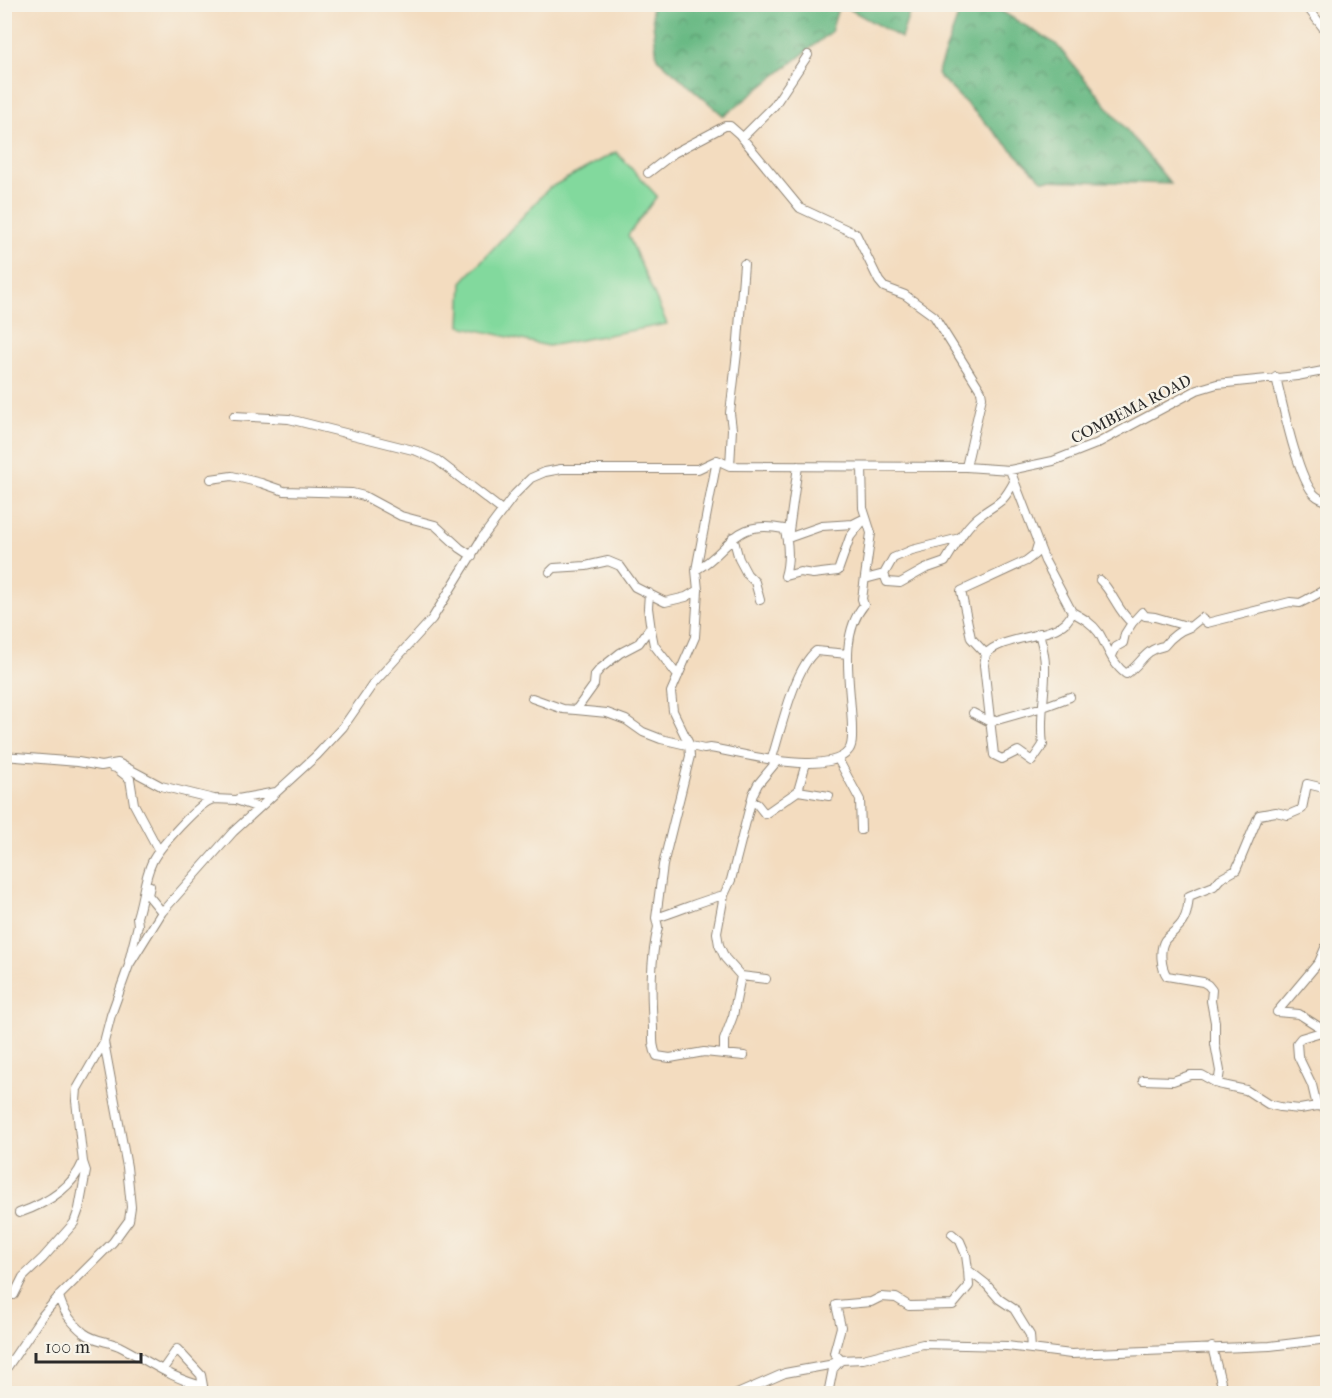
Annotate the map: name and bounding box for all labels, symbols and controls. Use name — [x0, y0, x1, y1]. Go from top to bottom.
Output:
street label: COMBEMA ROAD — [1068, 370, 1194, 448]
scale bar — [36, 1326, 141, 1364]
text: 100 m — [45, 1337, 90, 1358]

